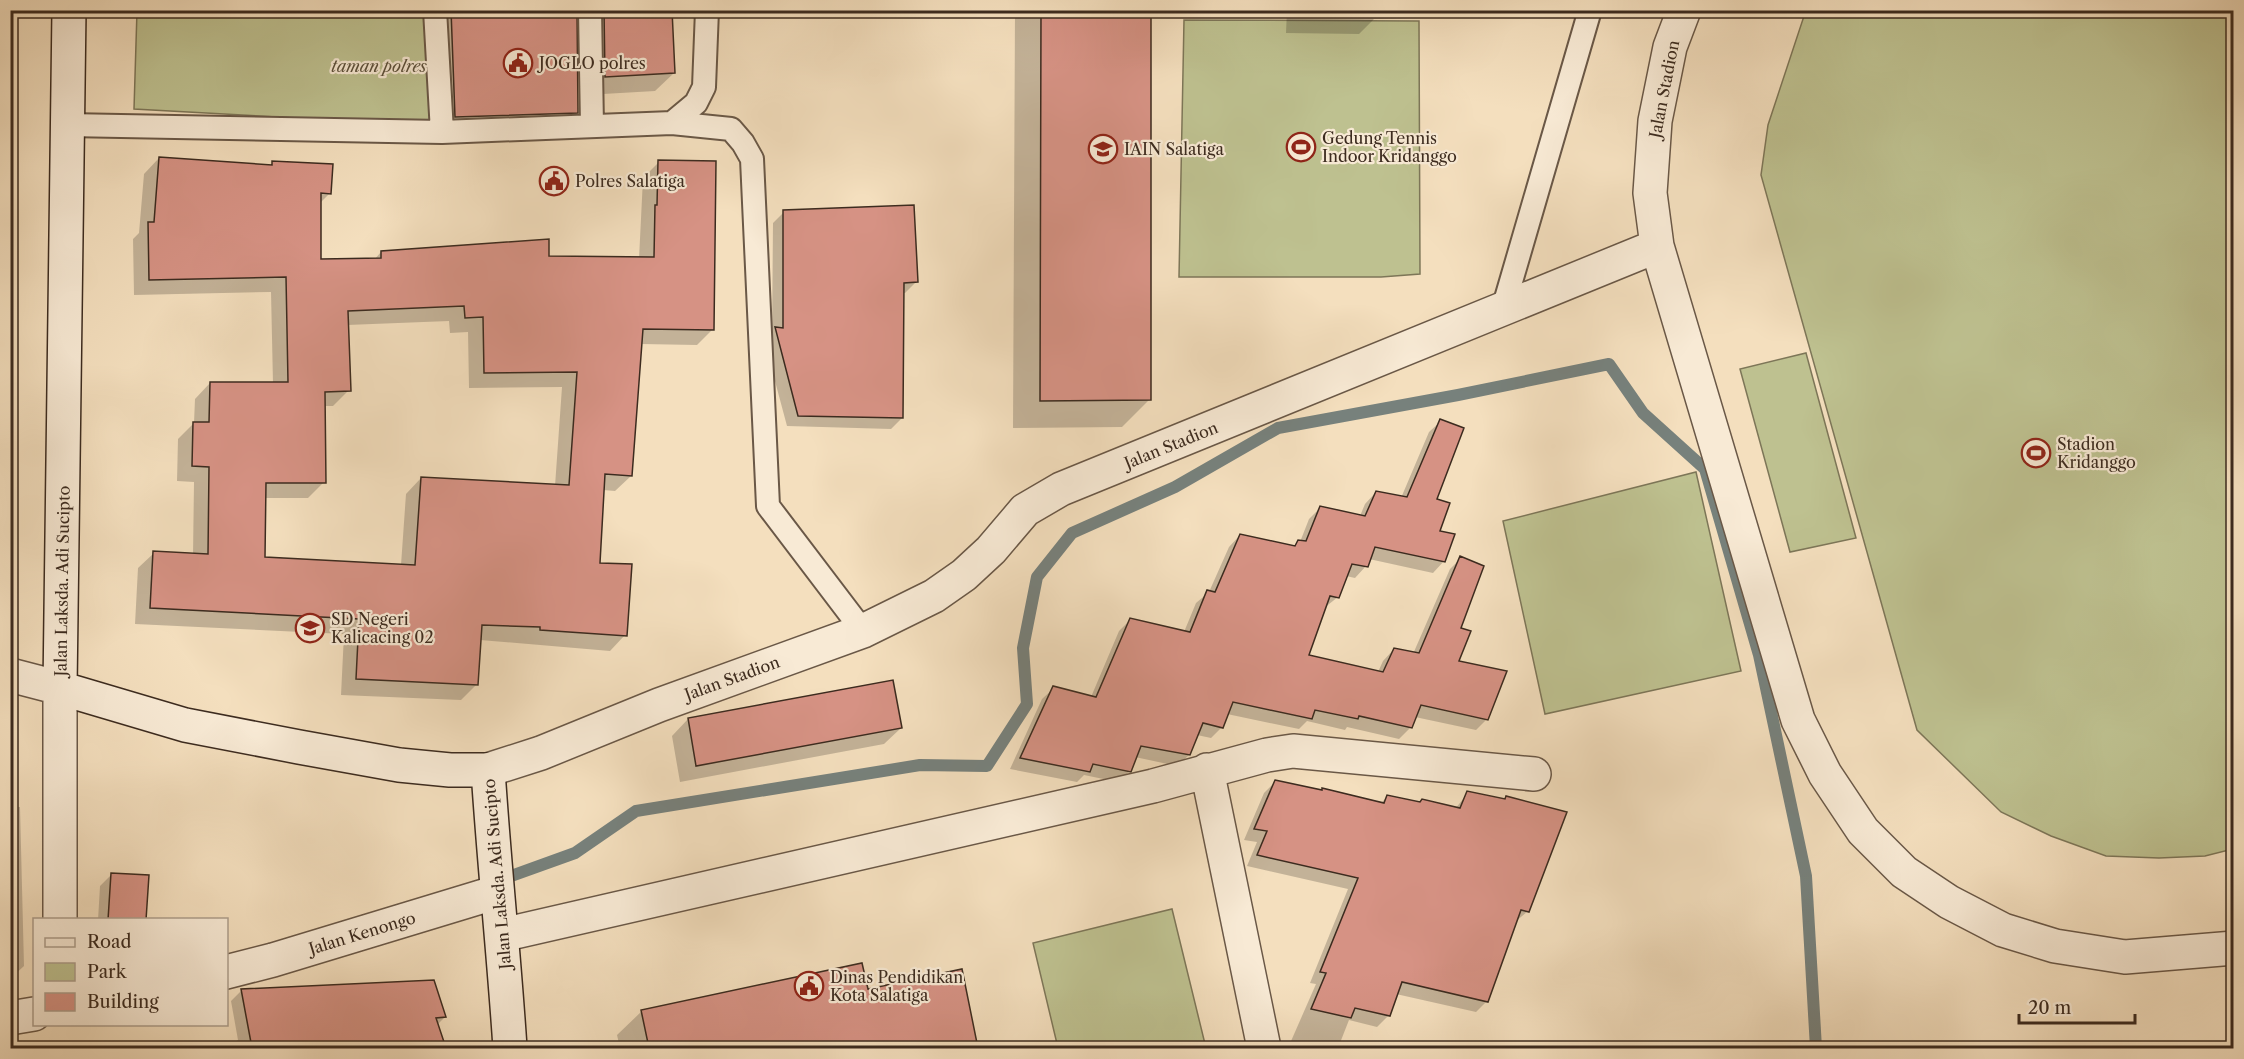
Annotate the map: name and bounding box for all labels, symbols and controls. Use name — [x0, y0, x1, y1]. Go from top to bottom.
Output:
street label: Jalan Stadion — [1644, 38, 1683, 143]
public building icon: JOGLO polres — [502, 47, 534, 79]
place label: JOGLO polres — [536, 53, 646, 73]
park label: taman polres — [331, 56, 427, 76]
place label: Gedung Tennis Indoor Kridanggo — [1322, 128, 1457, 166]
sports icon: Gedung Tennis Indoor Kridanggo — [1285, 131, 1317, 163]
school or university icon: IAIN Salatiga — [1087, 133, 1119, 165]
place label: IAIN Salatiga — [1124, 139, 1224, 159]
public building icon: Polres Salatiga — [538, 165, 570, 197]
place label: Polres Salatiga — [575, 171, 685, 191]
street label: Jalan Stadion — [1118, 417, 1221, 474]
place label: Stadion Kridanggo — [2057, 434, 2136, 472]
sports icon: Stadion Kridanggo — [2020, 437, 2052, 469]
street label: Jalan Laksda. Adi Sucipto — [50, 485, 74, 680]
place label: SD Negeri Kalicacing 02 — [331, 609, 434, 647]
school or university icon: SD Negeri Kalicacing 02 — [294, 612, 326, 644]
street label: Jalan Stadion — [679, 652, 782, 705]
street label: Jalan Laksda. Adi Sucipto — [479, 778, 516, 973]
street label: Jalan Kenongo — [303, 907, 418, 960]
legend — [33, 918, 228, 1026]
text: Road — [87, 931, 132, 953]
text: Park — [87, 961, 128, 983]
place label: Dinas Pendidikan Kota Salatiga — [830, 967, 963, 1005]
public building icon: Dinas Pendidikan Kota Salatiga — [793, 970, 825, 1002]
scale bar — [2019, 987, 2134, 1025]
text: Building — [87, 991, 159, 1013]
text: 20 m — [2028, 997, 2072, 1019]

